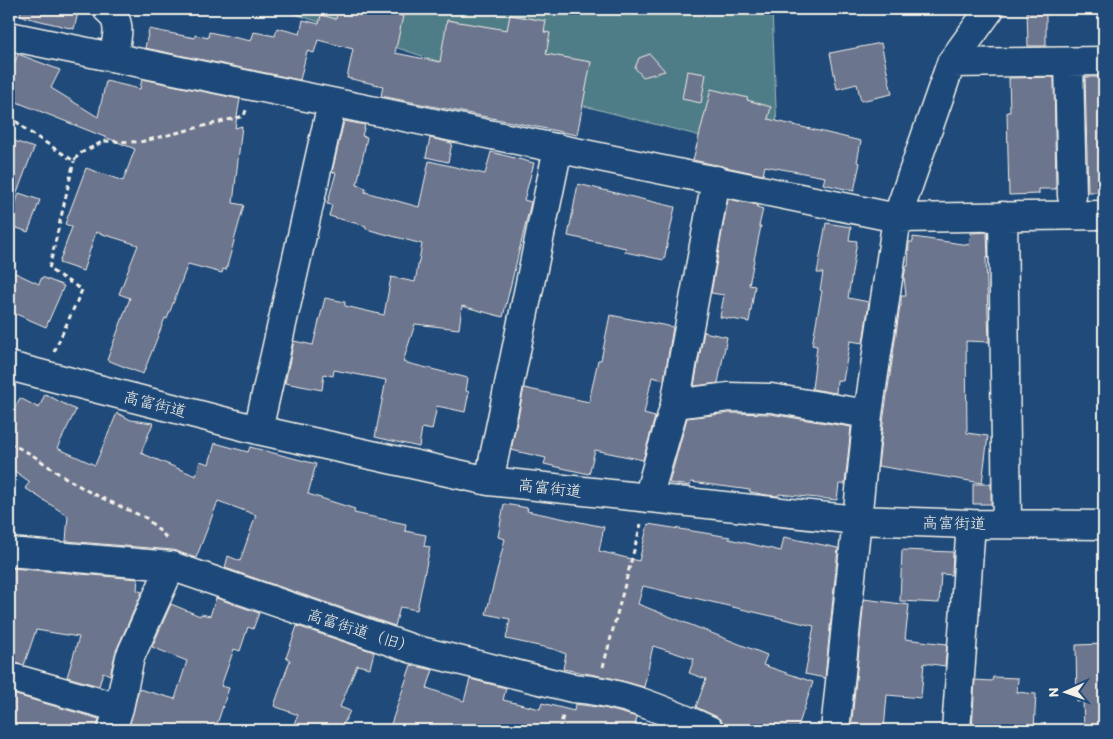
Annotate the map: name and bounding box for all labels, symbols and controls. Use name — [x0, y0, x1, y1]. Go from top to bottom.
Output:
street label: 高富街道 — [122, 387, 188, 421]
street label: 高富街道 — [517, 475, 583, 501]
street label: 高富街道 — [922, 513, 986, 533]
street label: 高富街道（旧） — [305, 605, 417, 657]
north arrow — [1040, 666, 1090, 716]
text: N — [1045, 687, 1062, 697]

